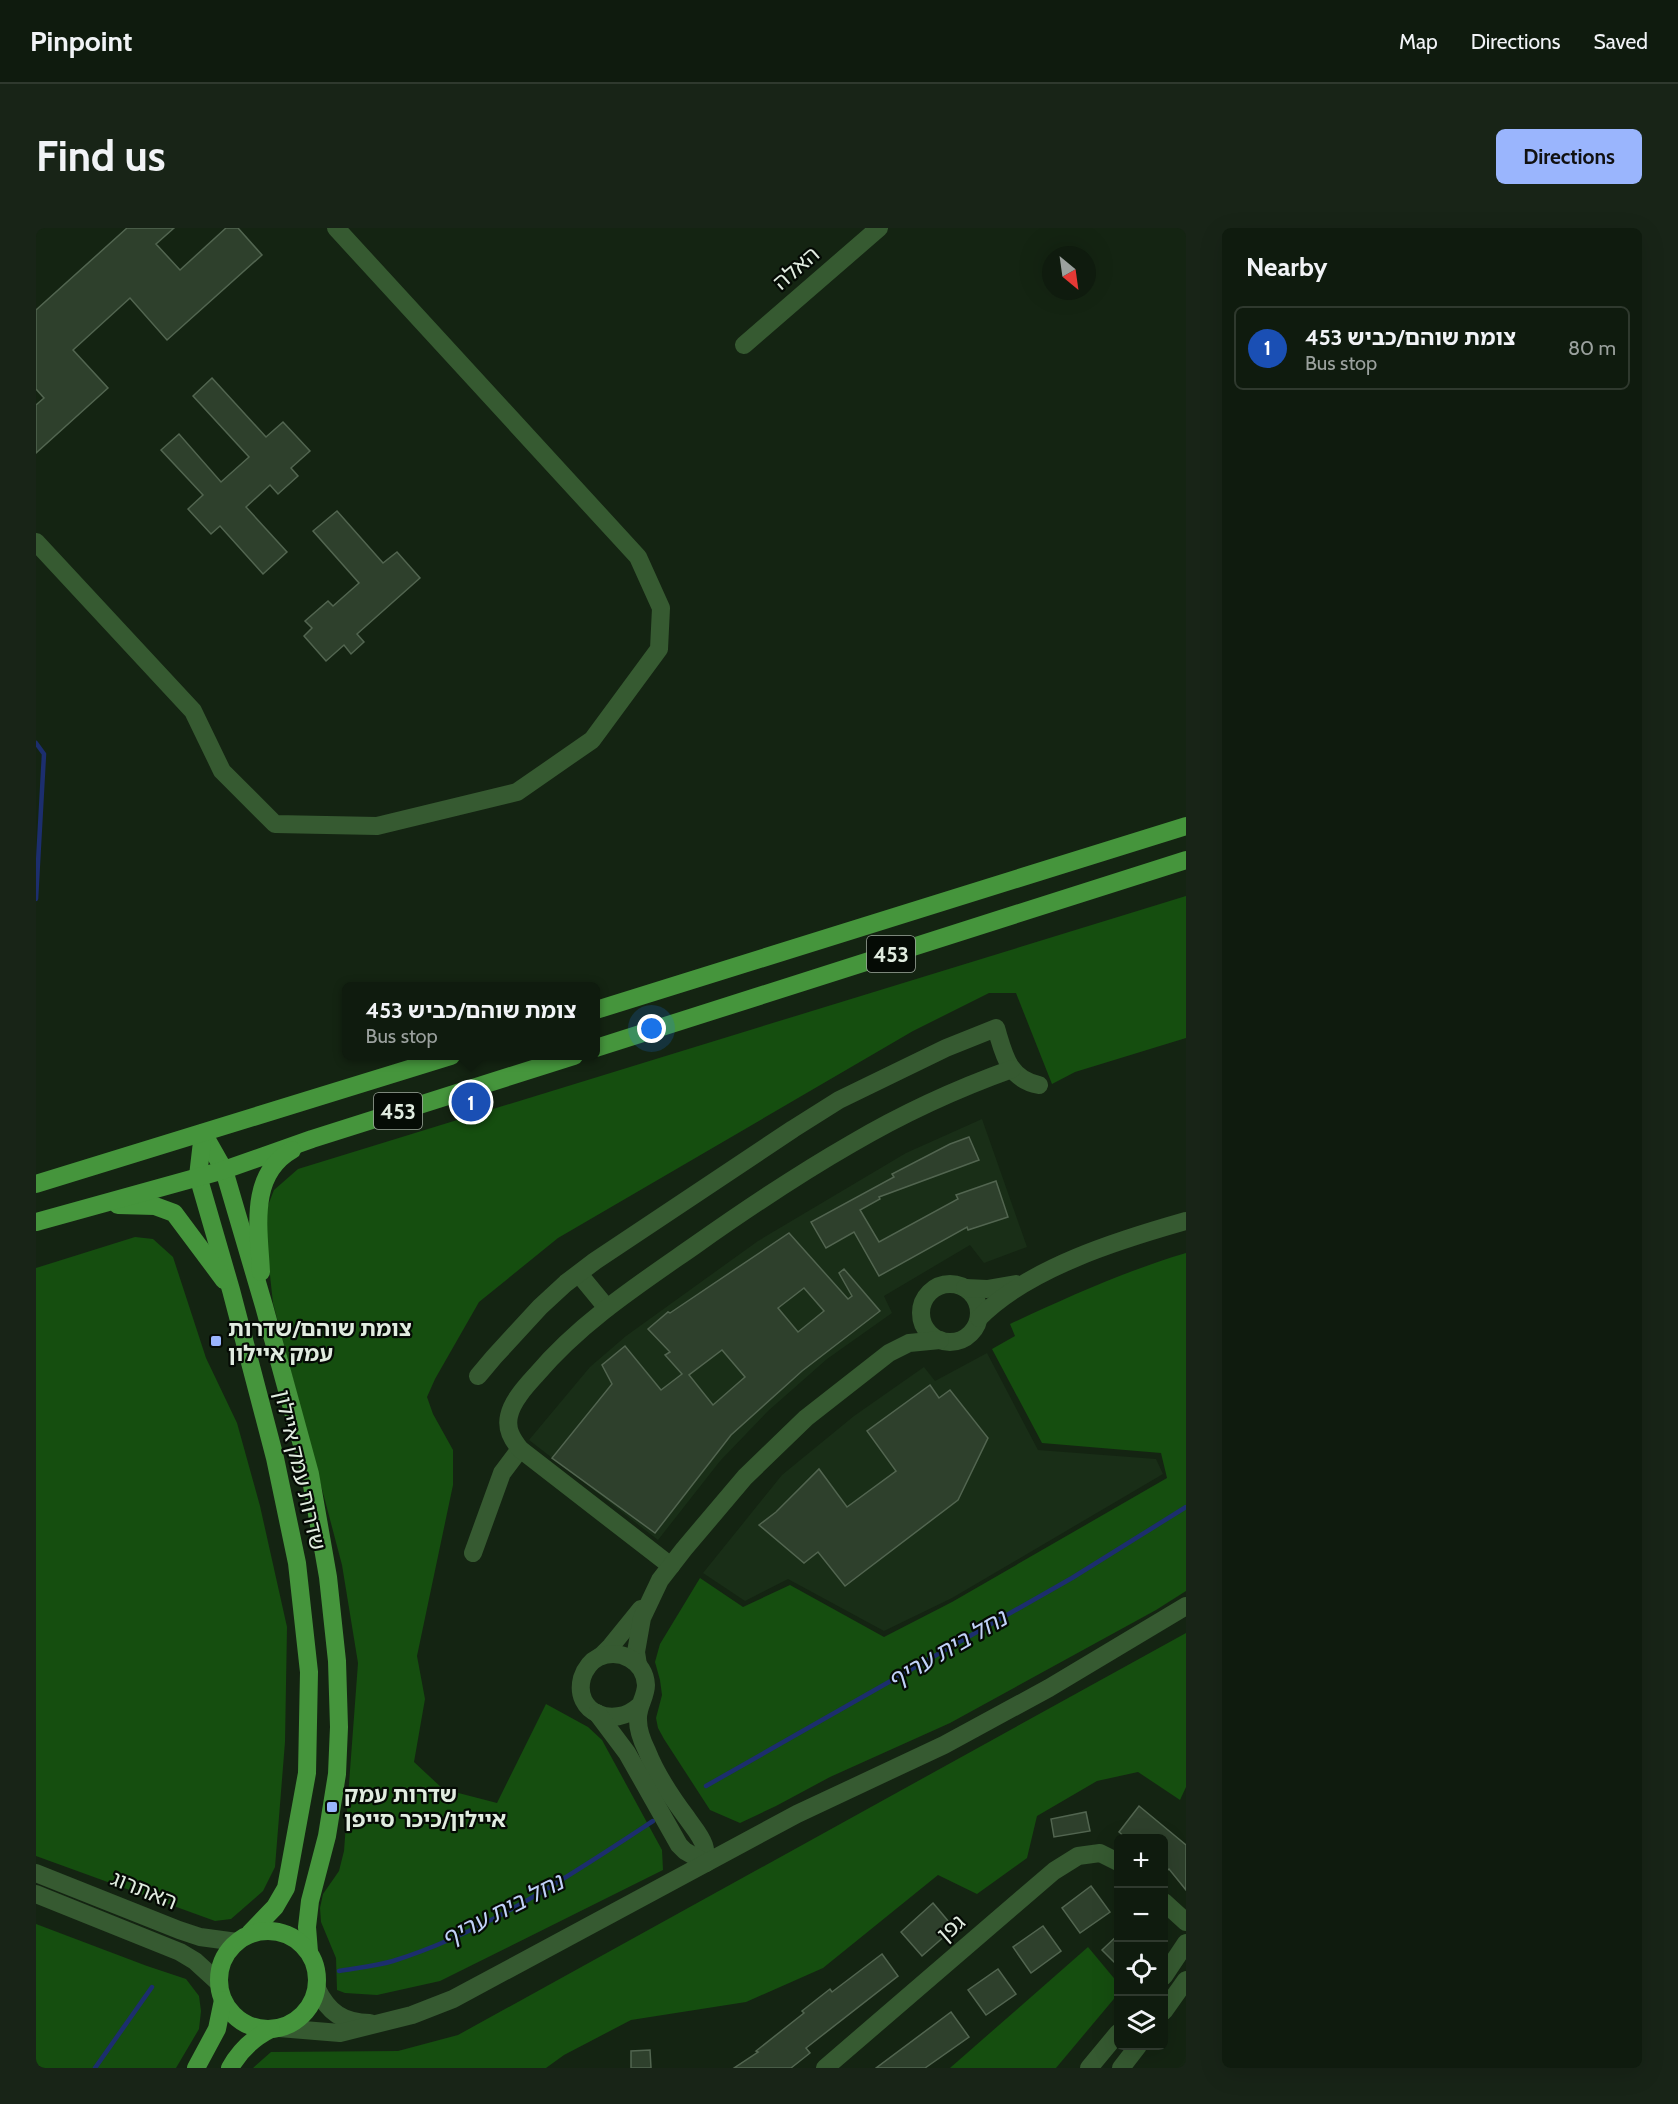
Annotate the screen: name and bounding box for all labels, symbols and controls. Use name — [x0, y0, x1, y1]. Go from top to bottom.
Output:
text: Pinpoint — [30, 24, 132, 58]
text: Map — [1399, 29, 1438, 54]
text: Directions — [1471, 29, 1560, 54]
text: Saved — [1593, 29, 1648, 54]
button: Directions — [1496, 129, 1642, 184]
text: Find us — [36, 130, 165, 182]
street label: האלה — [767, 240, 825, 296]
north arrow — [1042, 246, 1096, 300]
text: Nearby — [1246, 251, 1327, 283]
text: צומת שוהם/כביש 453 — [1305, 324, 1516, 351]
text: 1 — [1264, 336, 1271, 360]
text: 80 m — [1568, 336, 1616, 360]
text: Bus stop — [1305, 351, 1377, 375]
road number: 453 — [867, 936, 915, 972]
popup — [342, 982, 600, 1060]
text: צומת שוהם/כביש 453 — [366, 997, 576, 1024]
your location — [637, 1014, 666, 1043]
text: Bus stop — [366, 1024, 438, 1048]
pin: 1 — [452, 1080, 490, 1124]
road number: 453 — [374, 1093, 422, 1129]
place label: צומת שוהם/שדרות עמק איילון — [228, 1315, 412, 1367]
marker: צומת שוהם/שדרות עמק איילון — [209, 1334, 223, 1348]
street label: שדרות עמק איילון — [268, 1387, 332, 1553]
water label: נחל בית עריף — [882, 1602, 1013, 1695]
place label: שדרות עמק איילון/כיכר סייפן — [344, 1781, 506, 1833]
marker: שדרות עמק איילון/כיכר סייפן — [325, 1800, 339, 1814]
map controls — [1114, 1834, 1168, 2050]
button: + — [1114, 1834, 1168, 1888]
street label: האתרוג — [107, 1865, 181, 1915]
water label: נחל בית עריף — [436, 1866, 569, 1953]
button: − — [1114, 1888, 1168, 1942]
street label: גפן — [932, 1909, 970, 1947]
button: locate — [1114, 1942, 1168, 1996]
button: layers — [1114, 1996, 1168, 2050]

